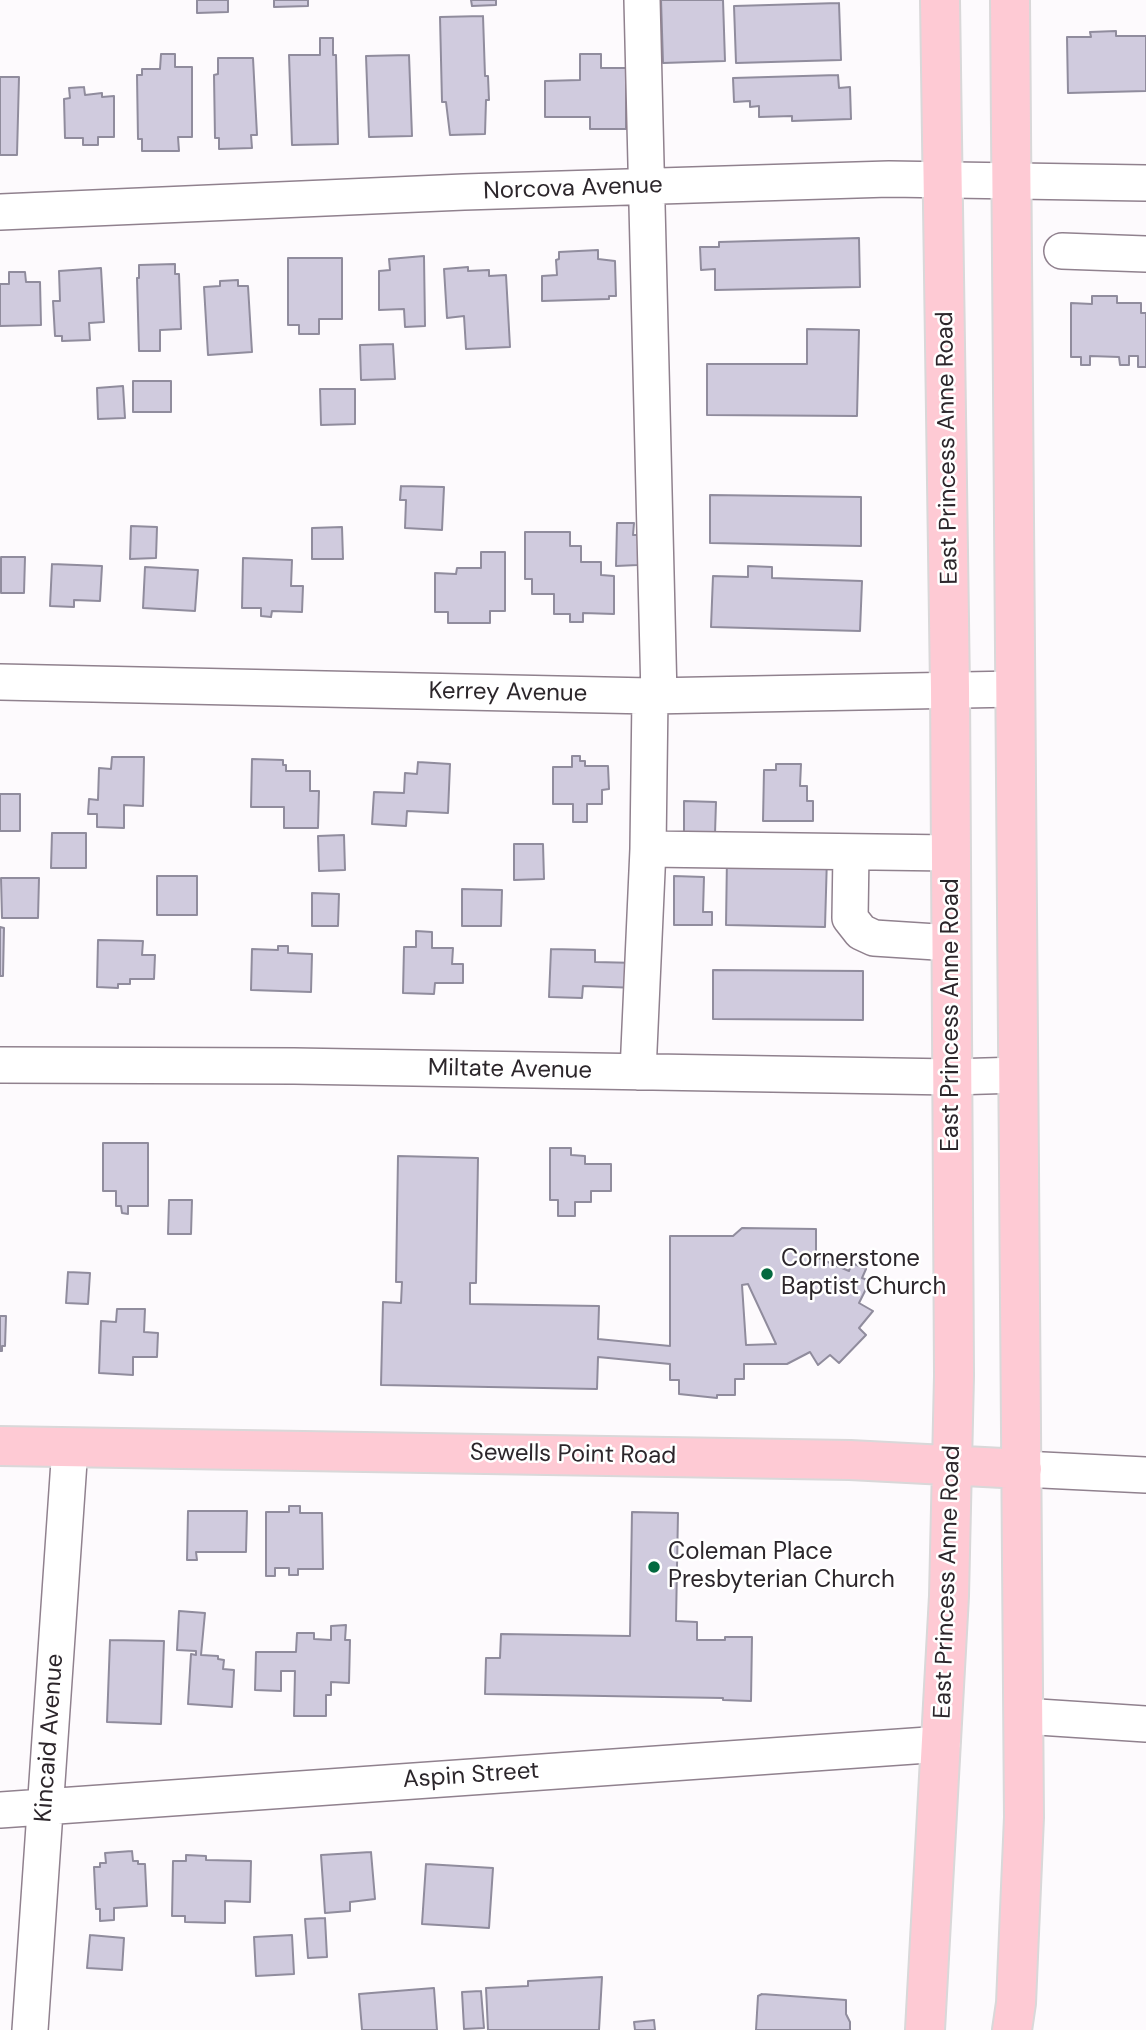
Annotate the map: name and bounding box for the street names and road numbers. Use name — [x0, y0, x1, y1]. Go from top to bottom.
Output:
street label: Norcova Avenue — [483, 171, 663, 207]
street label: East Princess Anne Road — [931, 311, 965, 585]
street label: Kerrey Avenue — [428, 677, 588, 709]
street label: East Princess Anne Road — [938, 878, 966, 1152]
street label: Miltate Avenue — [428, 1054, 592, 1086]
street label: Sewells Point Road — [470, 1439, 676, 1471]
street label: East Princess Anne Road — [929, 1445, 967, 1719]
street label: Kincaid Avenue — [30, 1653, 70, 1823]
street label: Aspin Street — [402, 1757, 540, 1795]

